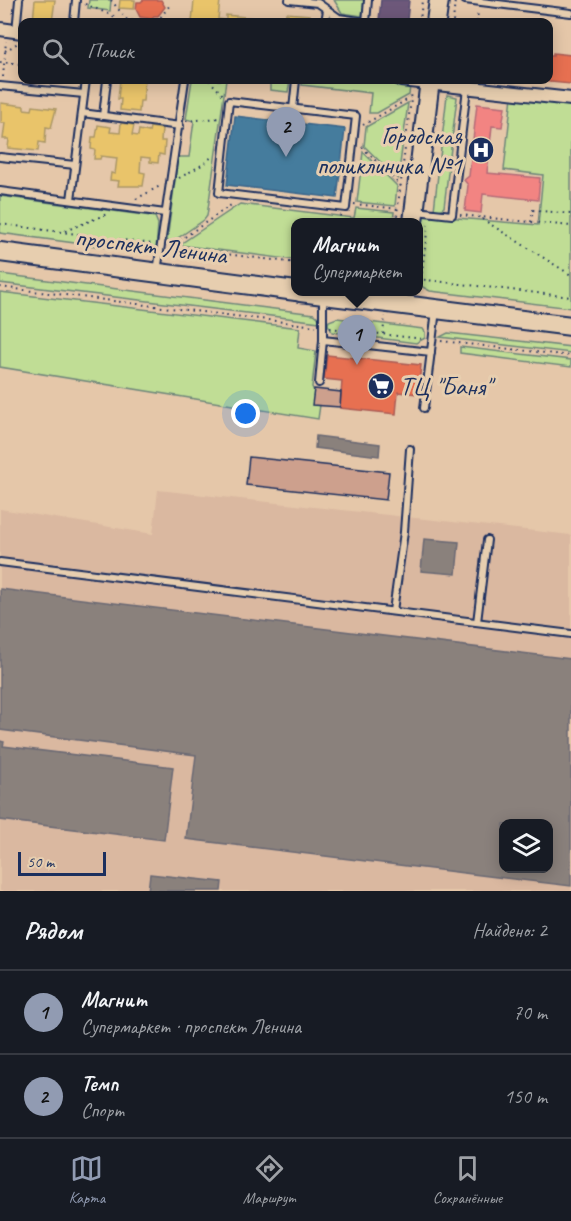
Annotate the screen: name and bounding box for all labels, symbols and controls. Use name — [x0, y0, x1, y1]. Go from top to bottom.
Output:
search box — [18, 18, 553, 84]
icon: search — [39, 35, 72, 68]
text: Поиск — [87, 37, 133, 65]
pin: 2 — [266, 108, 306, 157]
place label: Городская поликлиника №1 — [317, 119, 464, 182]
hospital icon: Городская поликлиника №1 — [466, 135, 496, 165]
popup — [291, 218, 423, 296]
street label: проспект Ленина — [73, 220, 230, 272]
text: Магнит — [312, 231, 379, 259]
text: Супермаркет — [312, 259, 402, 284]
pin: 1 — [338, 316, 376, 365]
place label: ТЦ "Баня" — [400, 370, 496, 403]
supermarket icon: ТЦ "Баня" — [366, 371, 396, 401]
your location — [231, 399, 260, 428]
map controls — [499, 819, 553, 873]
button: layers — [499, 819, 553, 873]
scale bar — [18, 849, 106, 876]
text: 50 m — [27, 852, 54, 872]
text: Рядом — [24, 914, 82, 947]
text: Найдено: 2 — [472, 918, 547, 943]
text: Магнит — [81, 986, 147, 1014]
text: 1 — [39, 1000, 48, 1025]
text: 70 m — [513, 1000, 547, 1025]
text: Супермаркет · проспект Ленина — [81, 1014, 301, 1039]
text: Темп — [81, 1070, 119, 1098]
text: 2 — [39, 1084, 48, 1109]
text: 150 m — [504, 1084, 547, 1109]
text: Спорт — [81, 1098, 124, 1123]
tab: Карта — [69, 1152, 105, 1208]
tab: Маршрут — [243, 1152, 295, 1208]
tab: Сохранённые — [433, 1152, 502, 1208]

